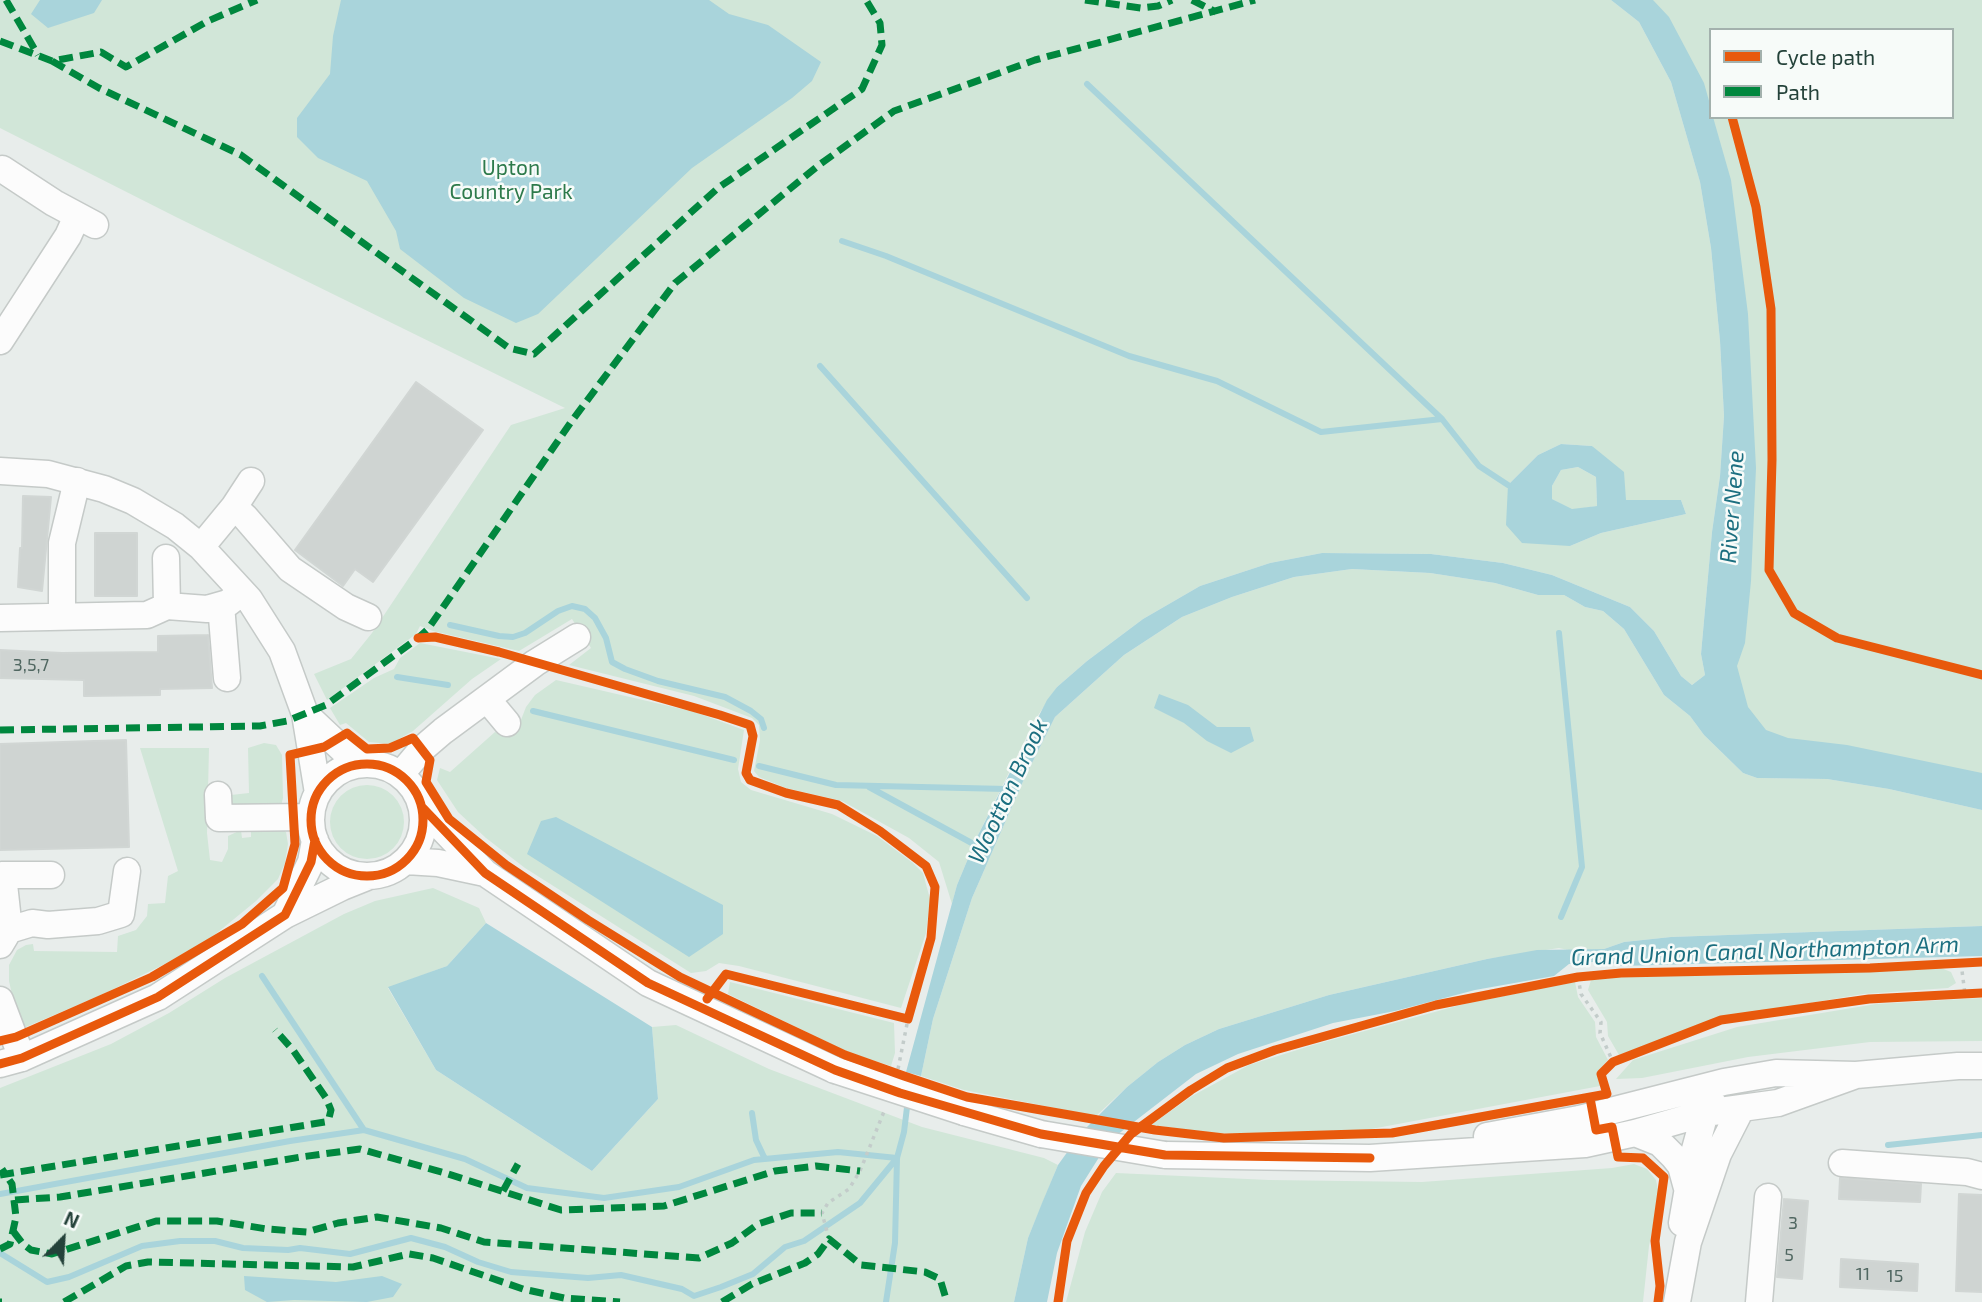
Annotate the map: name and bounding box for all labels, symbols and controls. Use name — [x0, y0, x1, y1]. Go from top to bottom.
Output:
legend — [1709, 28, 1954, 119]
text: Cycle path — [1776, 44, 1875, 69]
text: Path — [1776, 79, 1820, 104]
park label: Upton Country Park — [449, 155, 573, 205]
water label: River Nene — [1714, 450, 1750, 564]
house number: 3,5,7 — [13, 654, 49, 676]
water label: Wootton Brook — [962, 714, 1054, 868]
water label: Grand Union Canal Northampton Arm — [1570, 930, 1960, 972]
north arrow — [28, 1204, 98, 1274]
text: N — [61, 1206, 83, 1233]
house number: 3 — [1788, 1212, 1798, 1234]
house number: 5 — [1784, 1244, 1794, 1266]
house number: 11 — [1856, 1263, 1870, 1285]
house number: 15 — [1887, 1265, 1903, 1287]

